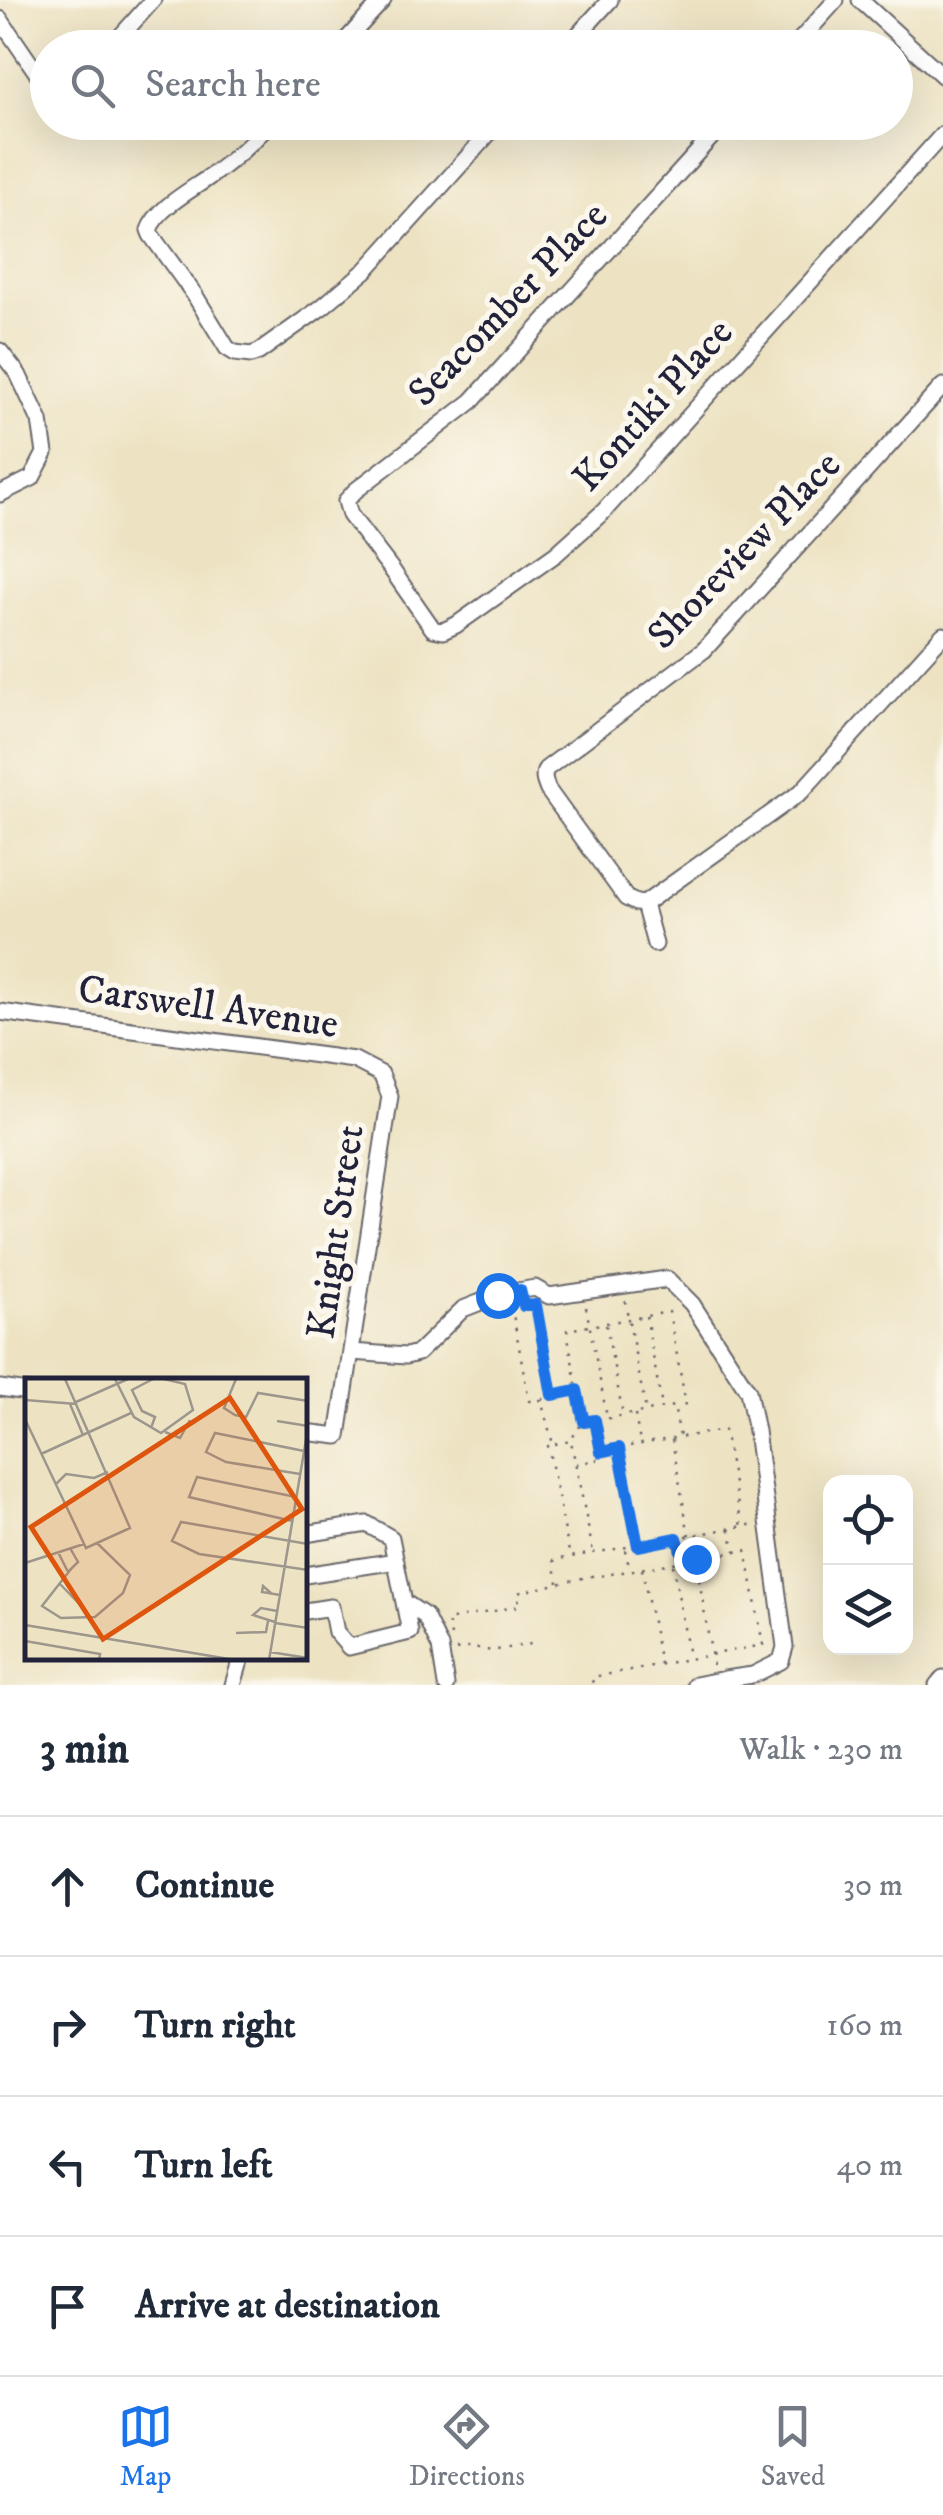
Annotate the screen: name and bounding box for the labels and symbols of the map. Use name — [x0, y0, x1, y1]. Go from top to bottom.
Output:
street label: Seacomber Place — [399, 192, 619, 418]
street label: Kontiki Place — [563, 309, 745, 503]
street label: Shoreview Place — [638, 441, 852, 661]
street label: Carswell Avenue — [75, 965, 341, 1051]
street label: Knight Street — [297, 1122, 377, 1342]
route start — [476, 1273, 522, 1319]
inset map — [25, 1378, 308, 1660]
route end — [674, 1537, 720, 1583]

